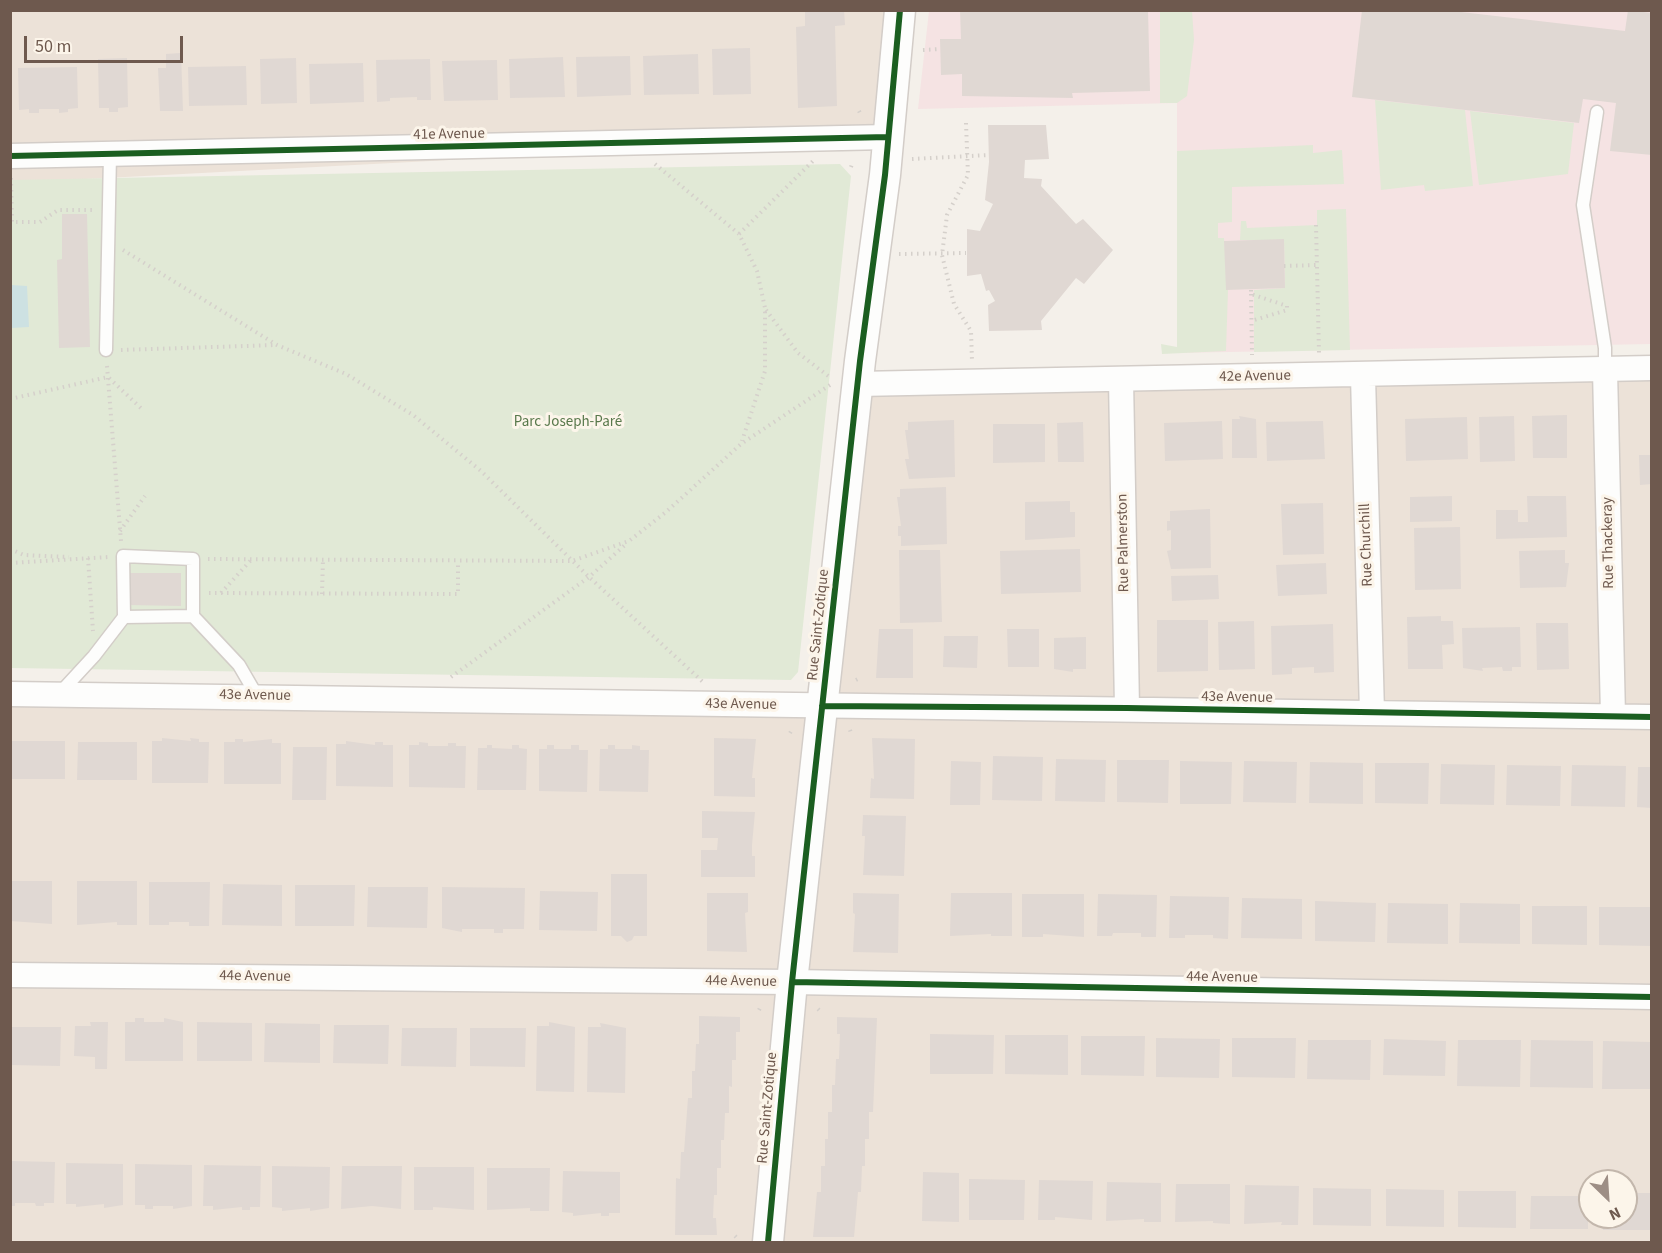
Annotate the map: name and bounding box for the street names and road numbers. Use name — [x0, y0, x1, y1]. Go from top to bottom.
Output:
street label: 41e Avenue — [413, 125, 485, 145]
street label: 42e Avenue — [1219, 367, 1291, 387]
street label: Rue Palmerston — [1114, 494, 1134, 592]
street label: Rue Thackeray — [1599, 497, 1619, 589]
street label: Rue Churchill — [1357, 503, 1377, 587]
street label: Rue Saint-Zotique — [804, 568, 834, 682]
street label: 43e Avenue — [219, 686, 291, 706]
street label: 43e Avenue — [1201, 688, 1273, 708]
street label: 43e Avenue — [705, 695, 777, 715]
street label: 44e Avenue — [219, 967, 291, 987]
street label: 44e Avenue — [1186, 968, 1258, 988]
street label: 44e Avenue — [705, 972, 777, 992]
street label: Rue Saint-Zotique — [754, 1051, 782, 1165]

